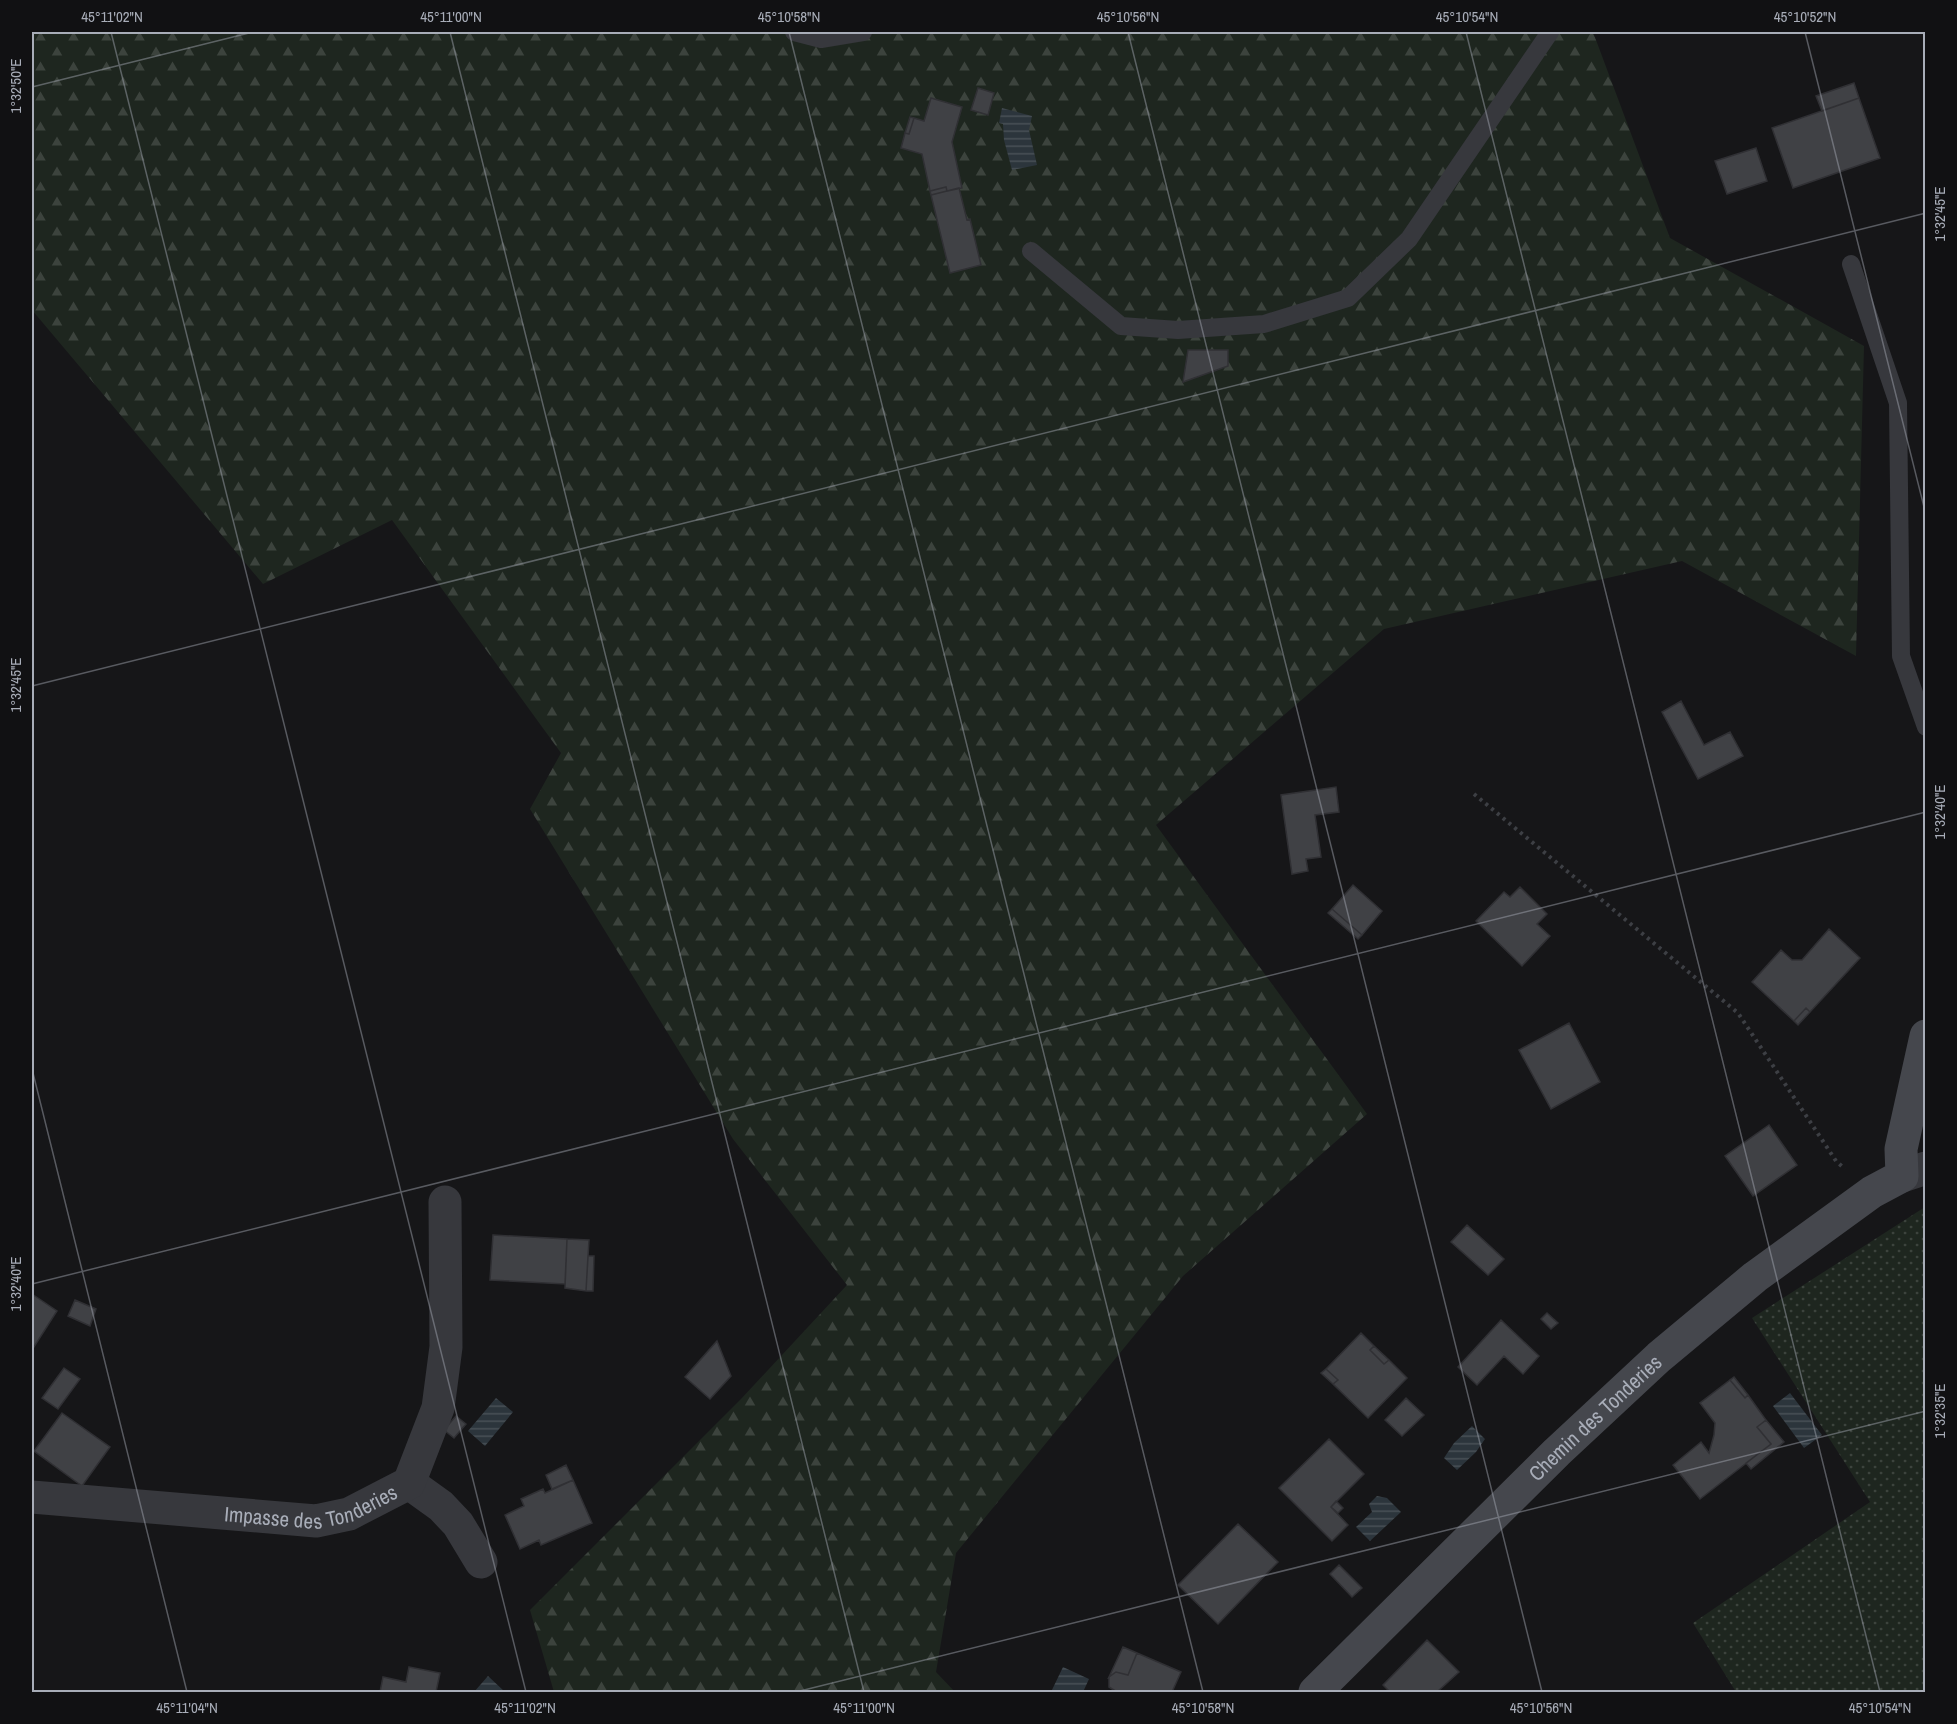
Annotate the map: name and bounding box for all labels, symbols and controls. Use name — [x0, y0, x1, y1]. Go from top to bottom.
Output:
text: 45°11'02"N — [81, 6, 143, 27]
text: 45°11'00"N — [420, 6, 482, 27]
text: 45°10'58"N — [758, 6, 820, 27]
text: 45°10'56"N — [1097, 6, 1159, 27]
text: 45°10'54"N — [1436, 6, 1498, 27]
text: 45°10'52"N — [1774, 6, 1836, 27]
text: 1°32'50"E — [5, 58, 26, 114]
text: 1°32'45"E — [1929, 186, 1950, 242]
text: 1°32'45"E — [5, 657, 26, 713]
text: 1°32'40"E — [1929, 784, 1950, 840]
text: 1°32'40"E — [5, 1256, 26, 1312]
street label: Chemin des Tonderies — [1522, 1348, 1668, 1487]
text: 1°32'35"E — [1929, 1383, 1950, 1439]
street label: Impasse des Tonderies — [223, 1477, 402, 1536]
text: 45°11'04"N — [156, 1697, 218, 1718]
text: 45°11'02"N — [494, 1697, 556, 1718]
text: 45°11'00"N — [833, 1697, 895, 1718]
text: 45°10'58"N — [1172, 1697, 1234, 1718]
text: 45°10'56"N — [1510, 1697, 1572, 1718]
text: 45°10'54"N — [1849, 1697, 1911, 1718]

